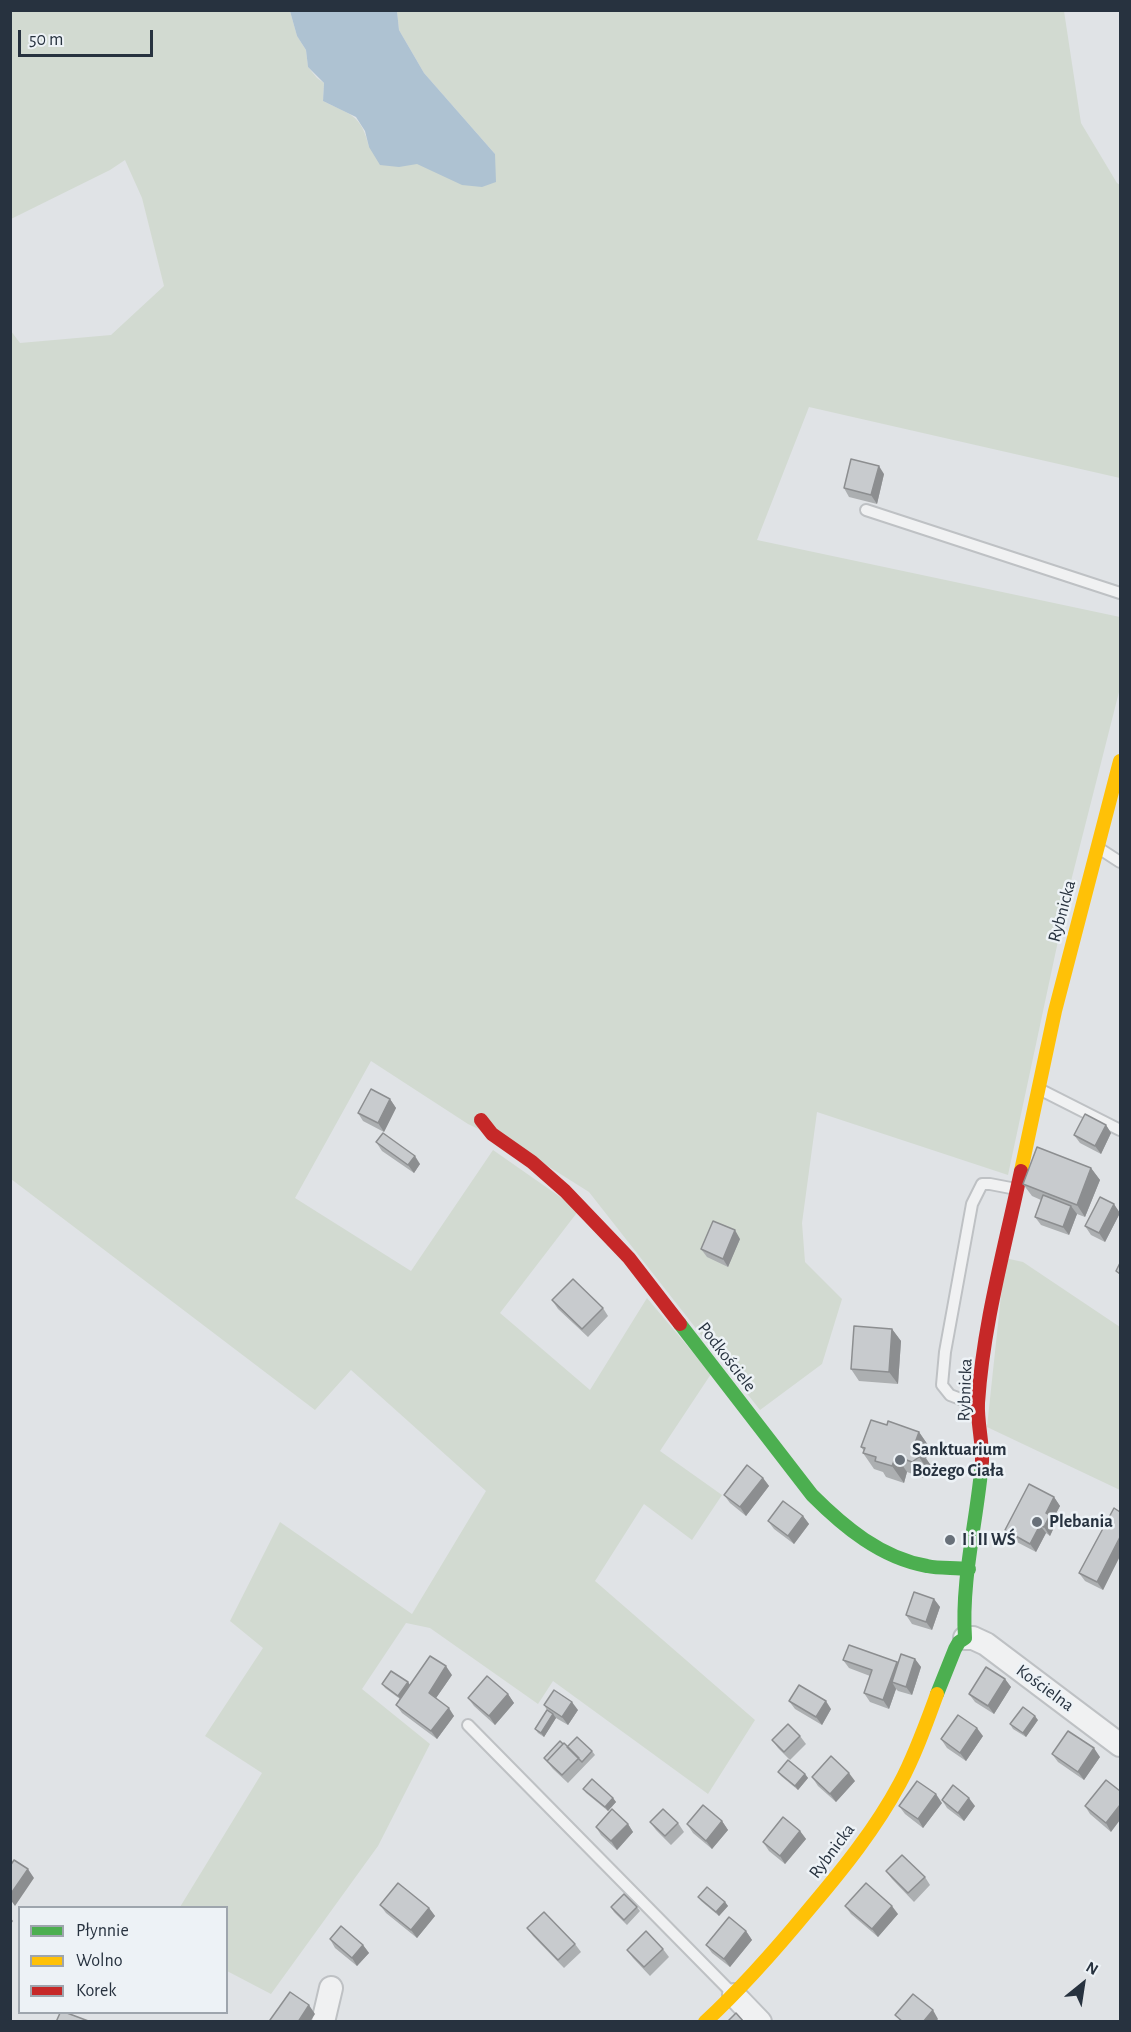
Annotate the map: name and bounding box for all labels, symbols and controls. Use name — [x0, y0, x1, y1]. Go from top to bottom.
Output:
scale bar — [21, 18, 156, 56]
text: 50 m — [29, 31, 63, 49]
street label: Rybnicka — [1043, 878, 1081, 944]
street label: Podkościele — [693, 1318, 761, 1396]
street label: Rybnicka — [953, 1358, 977, 1422]
place label: Sanktuarium Bożego Ciała — [912, 1439, 1006, 1482]
marker: Sanktuarium Bożego Ciała — [893, 1453, 907, 1467]
place label: Plebania — [1049, 1511, 1113, 1533]
marker: Plebania — [1030, 1515, 1044, 1529]
place label: I i II WŚ — [962, 1529, 1016, 1551]
marker: I i II WŚ — [943, 1533, 957, 1547]
street label: Kościelna — [1012, 1660, 1078, 1716]
street label: Rybnicka — [804, 1819, 860, 1883]
legend — [18, 1906, 228, 2014]
text: Płynnie — [76, 1922, 129, 1940]
text: Wolno — [76, 1952, 123, 1970]
north arrow — [1053, 1954, 1113, 2014]
text: N — [1083, 1959, 1101, 1978]
text: Korek — [76, 1982, 116, 2000]

